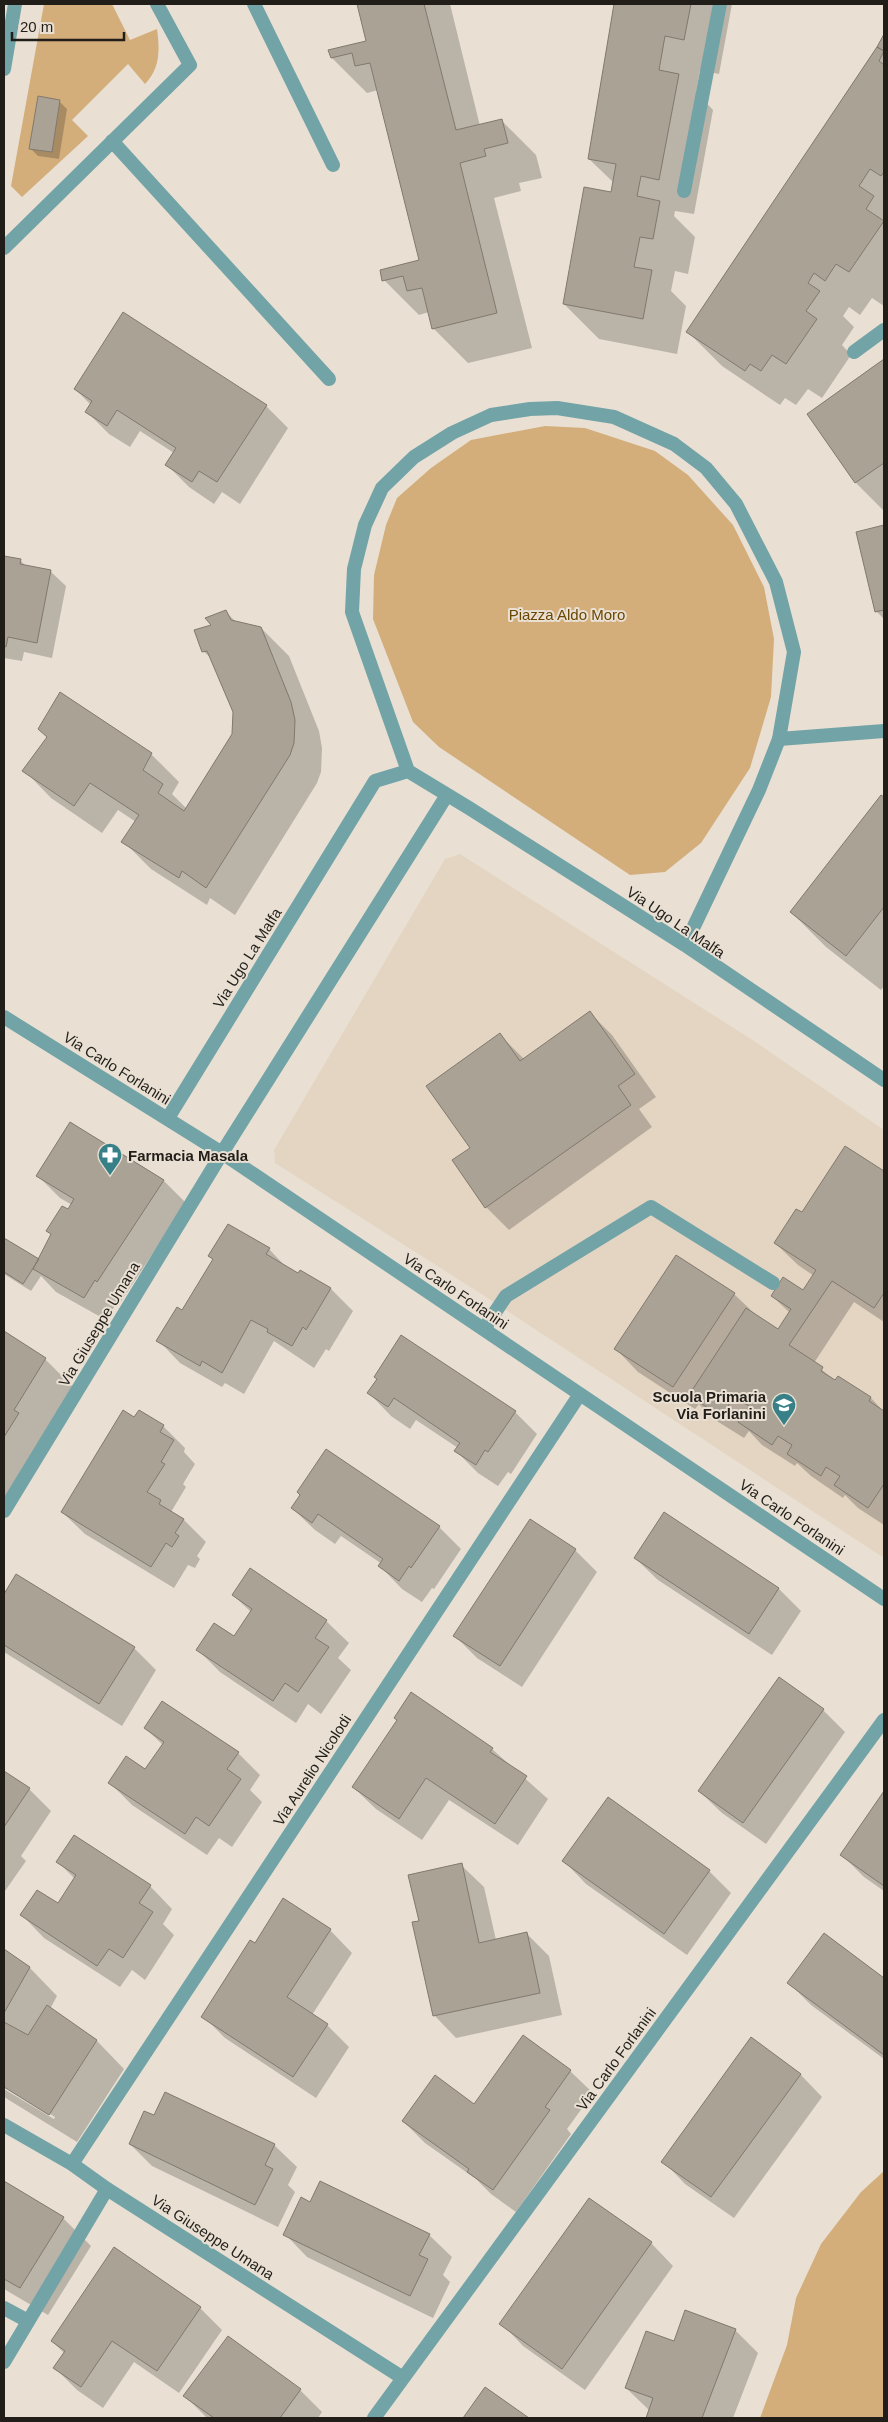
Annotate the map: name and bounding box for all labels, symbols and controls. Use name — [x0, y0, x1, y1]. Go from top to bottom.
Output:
scale bar — [12, 10, 125, 42]
text: 20 m — [20, 18, 53, 35]
park label: Piazza Aldo Moro — [509, 606, 625, 623]
street label: Via Ugo La Malfa — [624, 883, 729, 962]
street label: Via Ugo La Malfa — [209, 904, 285, 1011]
street label: Via Carlo Forlanini — [60, 1028, 174, 1108]
pharmacy icon: Farmacia Masala — [97, 1142, 123, 1176]
place label: Farmacia Masala — [128, 1147, 249, 1164]
street label: Via Carlo Forlanini — [400, 1250, 512, 1332]
street label: Via Giuseppe Umana — [55, 1258, 143, 1389]
place label: Scuola Primaria Via Forlanini — [653, 1388, 767, 1422]
school or university icon: Scuola Primaria Via Forlanini — [771, 1392, 797, 1426]
street label: Via Carlo Forlanini — [736, 1476, 848, 1558]
street label: Via Aurelio Nicolodi — [270, 1711, 354, 1829]
street label: Via Carlo Forlanini — [573, 2004, 659, 2114]
street label: Via Giuseppe Umana — [149, 2191, 278, 2283]

